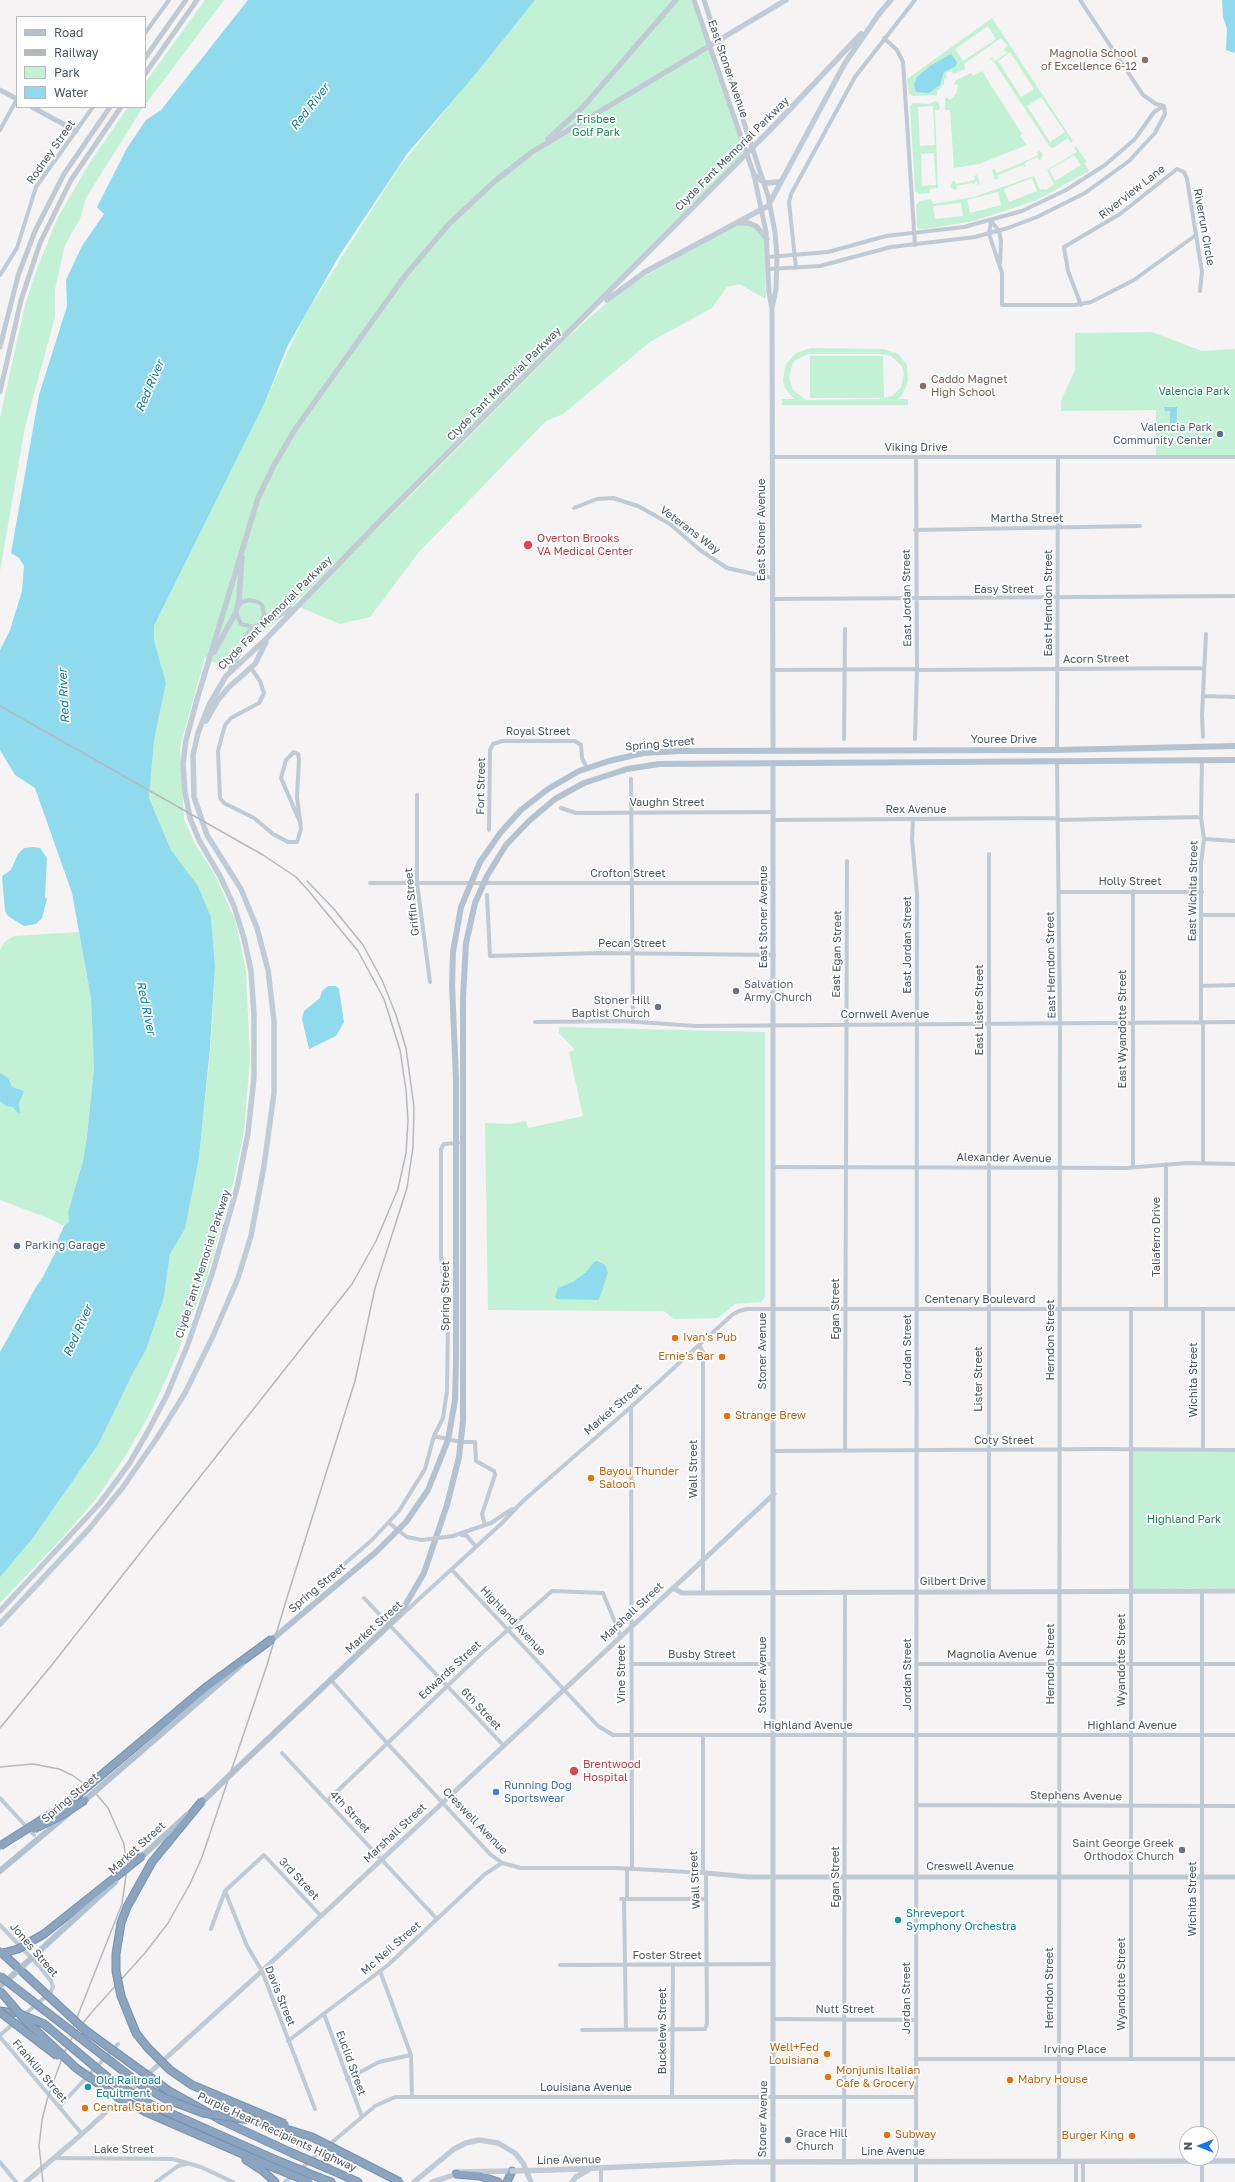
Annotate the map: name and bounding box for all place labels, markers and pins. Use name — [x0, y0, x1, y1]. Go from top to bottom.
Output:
place label: Magnolia School of Excellence 6-12 — [1041, 47, 1137, 73]
marker: Magnolia School of Excellence 6-12 — [1140, 55, 1150, 65]
place label: Caddo Magnet High School — [931, 373, 1008, 399]
marker: Caddo Magnet High School — [918, 381, 928, 391]
place label: Valencia Park Community Center — [1113, 421, 1212, 447]
marker: Valencia Park Community Center — [1215, 429, 1225, 439]
place label: Overton Brooks VA Medical Center — [537, 532, 633, 558]
marker: Overton Brooks VA Medical Center — [522, 539, 534, 551]
place label: Salvation Army Church — [744, 978, 812, 1004]
marker: Salvation Army Church — [731, 986, 741, 996]
place label: Stoner Hill Baptist Church — [571, 994, 650, 1020]
marker: Stoner Hill Baptist Church — [653, 1002, 663, 1012]
place label: Parking Garage — [25, 1239, 106, 1253]
marker: Parking Garage — [12, 1241, 22, 1251]
place label: Ivan's Pub — [683, 1331, 737, 1345]
marker: Ivan's Pub — [670, 1333, 680, 1343]
place label: Ernie's Bar — [658, 1350, 714, 1364]
marker: Ernie's Bar — [717, 1352, 727, 1362]
place label: Strange Brew — [735, 1409, 806, 1423]
marker: Strange Brew — [722, 1411, 732, 1421]
place label: Bayou Thunder Saloon — [599, 1465, 679, 1491]
marker: Bayou Thunder Saloon — [586, 1473, 596, 1483]
place label: Brentwood Hospital — [583, 1758, 641, 1784]
marker: Brentwood Hospital — [568, 1765, 580, 1777]
place label: Running Dog Sportswear — [504, 1779, 572, 1805]
marker: Running Dog Sportswear — [491, 1787, 501, 1797]
place label: Saint George Greek Orthodox Church — [1072, 1837, 1174, 1863]
marker: Saint George Greek Orthodox Church — [1177, 1845, 1187, 1855]
place label: Shreveport Symphony Orchestra — [906, 1907, 1016, 1933]
marker: Shreveport Symphony Orchestra — [893, 1915, 903, 1925]
place label: Well+Fed Louisiana — [769, 2041, 819, 2067]
marker: Well+Fed Louisiana — [822, 2049, 832, 2059]
place label: Monjunis Italian Cafe & Grocery — [836, 2064, 920, 2090]
marker: Monjunis Italian Cafe & Grocery — [823, 2072, 833, 2082]
place label: Mabry House — [1018, 2073, 1088, 2087]
place label: Old Railroad Equitment — [96, 2074, 161, 2100]
marker: Mabry House — [1005, 2075, 1015, 2085]
marker: Old Railroad Equitment — [83, 2082, 93, 2092]
place label: Central Station — [93, 2101, 173, 2115]
marker: Central Station — [80, 2103, 90, 2113]
place label: Grace Hill Church — [796, 2127, 848, 2153]
place label: Subway — [895, 2128, 936, 2142]
place label: Burger King — [1062, 2129, 1124, 2143]
marker: Subway — [882, 2130, 892, 2140]
marker: Burger King — [1127, 2131, 1137, 2141]
marker: Grace Hill Church — [783, 2135, 793, 2145]

